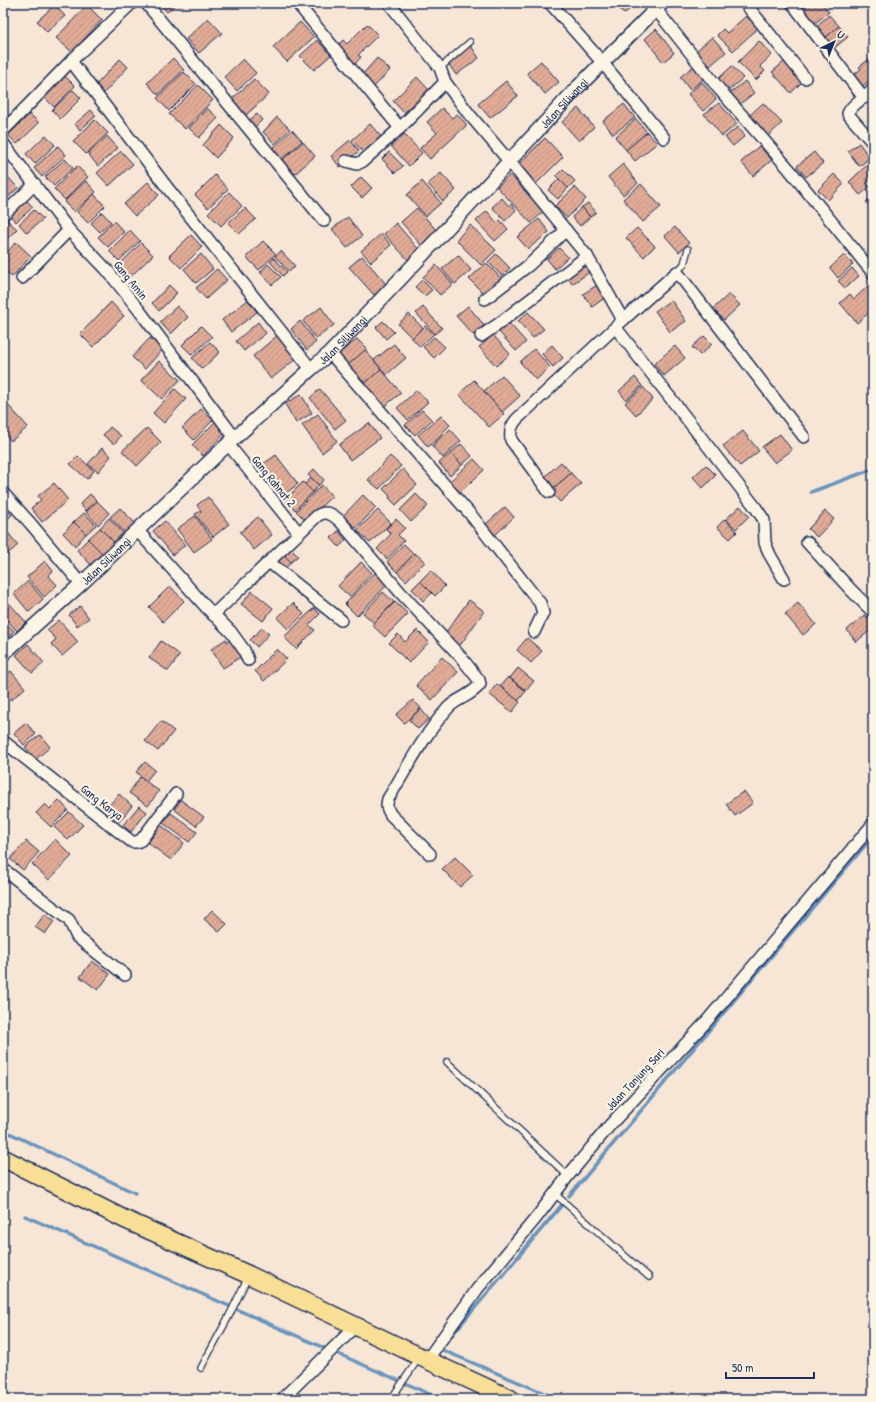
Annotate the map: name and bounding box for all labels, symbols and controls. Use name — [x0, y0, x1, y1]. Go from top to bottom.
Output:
north arrow — [814, 22, 854, 62]
text: U — [834, 27, 848, 42]
street label: Jalan Siliwangi — [536, 74, 591, 132]
street label: Gang Amin — [110, 257, 152, 303]
street label: Jalan Siliwangi — [315, 311, 371, 368]
street label: Gang Rahnat 2 — [248, 452, 300, 511]
street label: Jalan Siliwangi — [77, 532, 135, 588]
street label: Gang Karya — [77, 780, 127, 824]
street label: Jalan Tanjung Sari — [602, 1044, 668, 1114]
scale bar — [726, 1354, 814, 1380]
text: 50 m — [732, 1359, 753, 1376]

